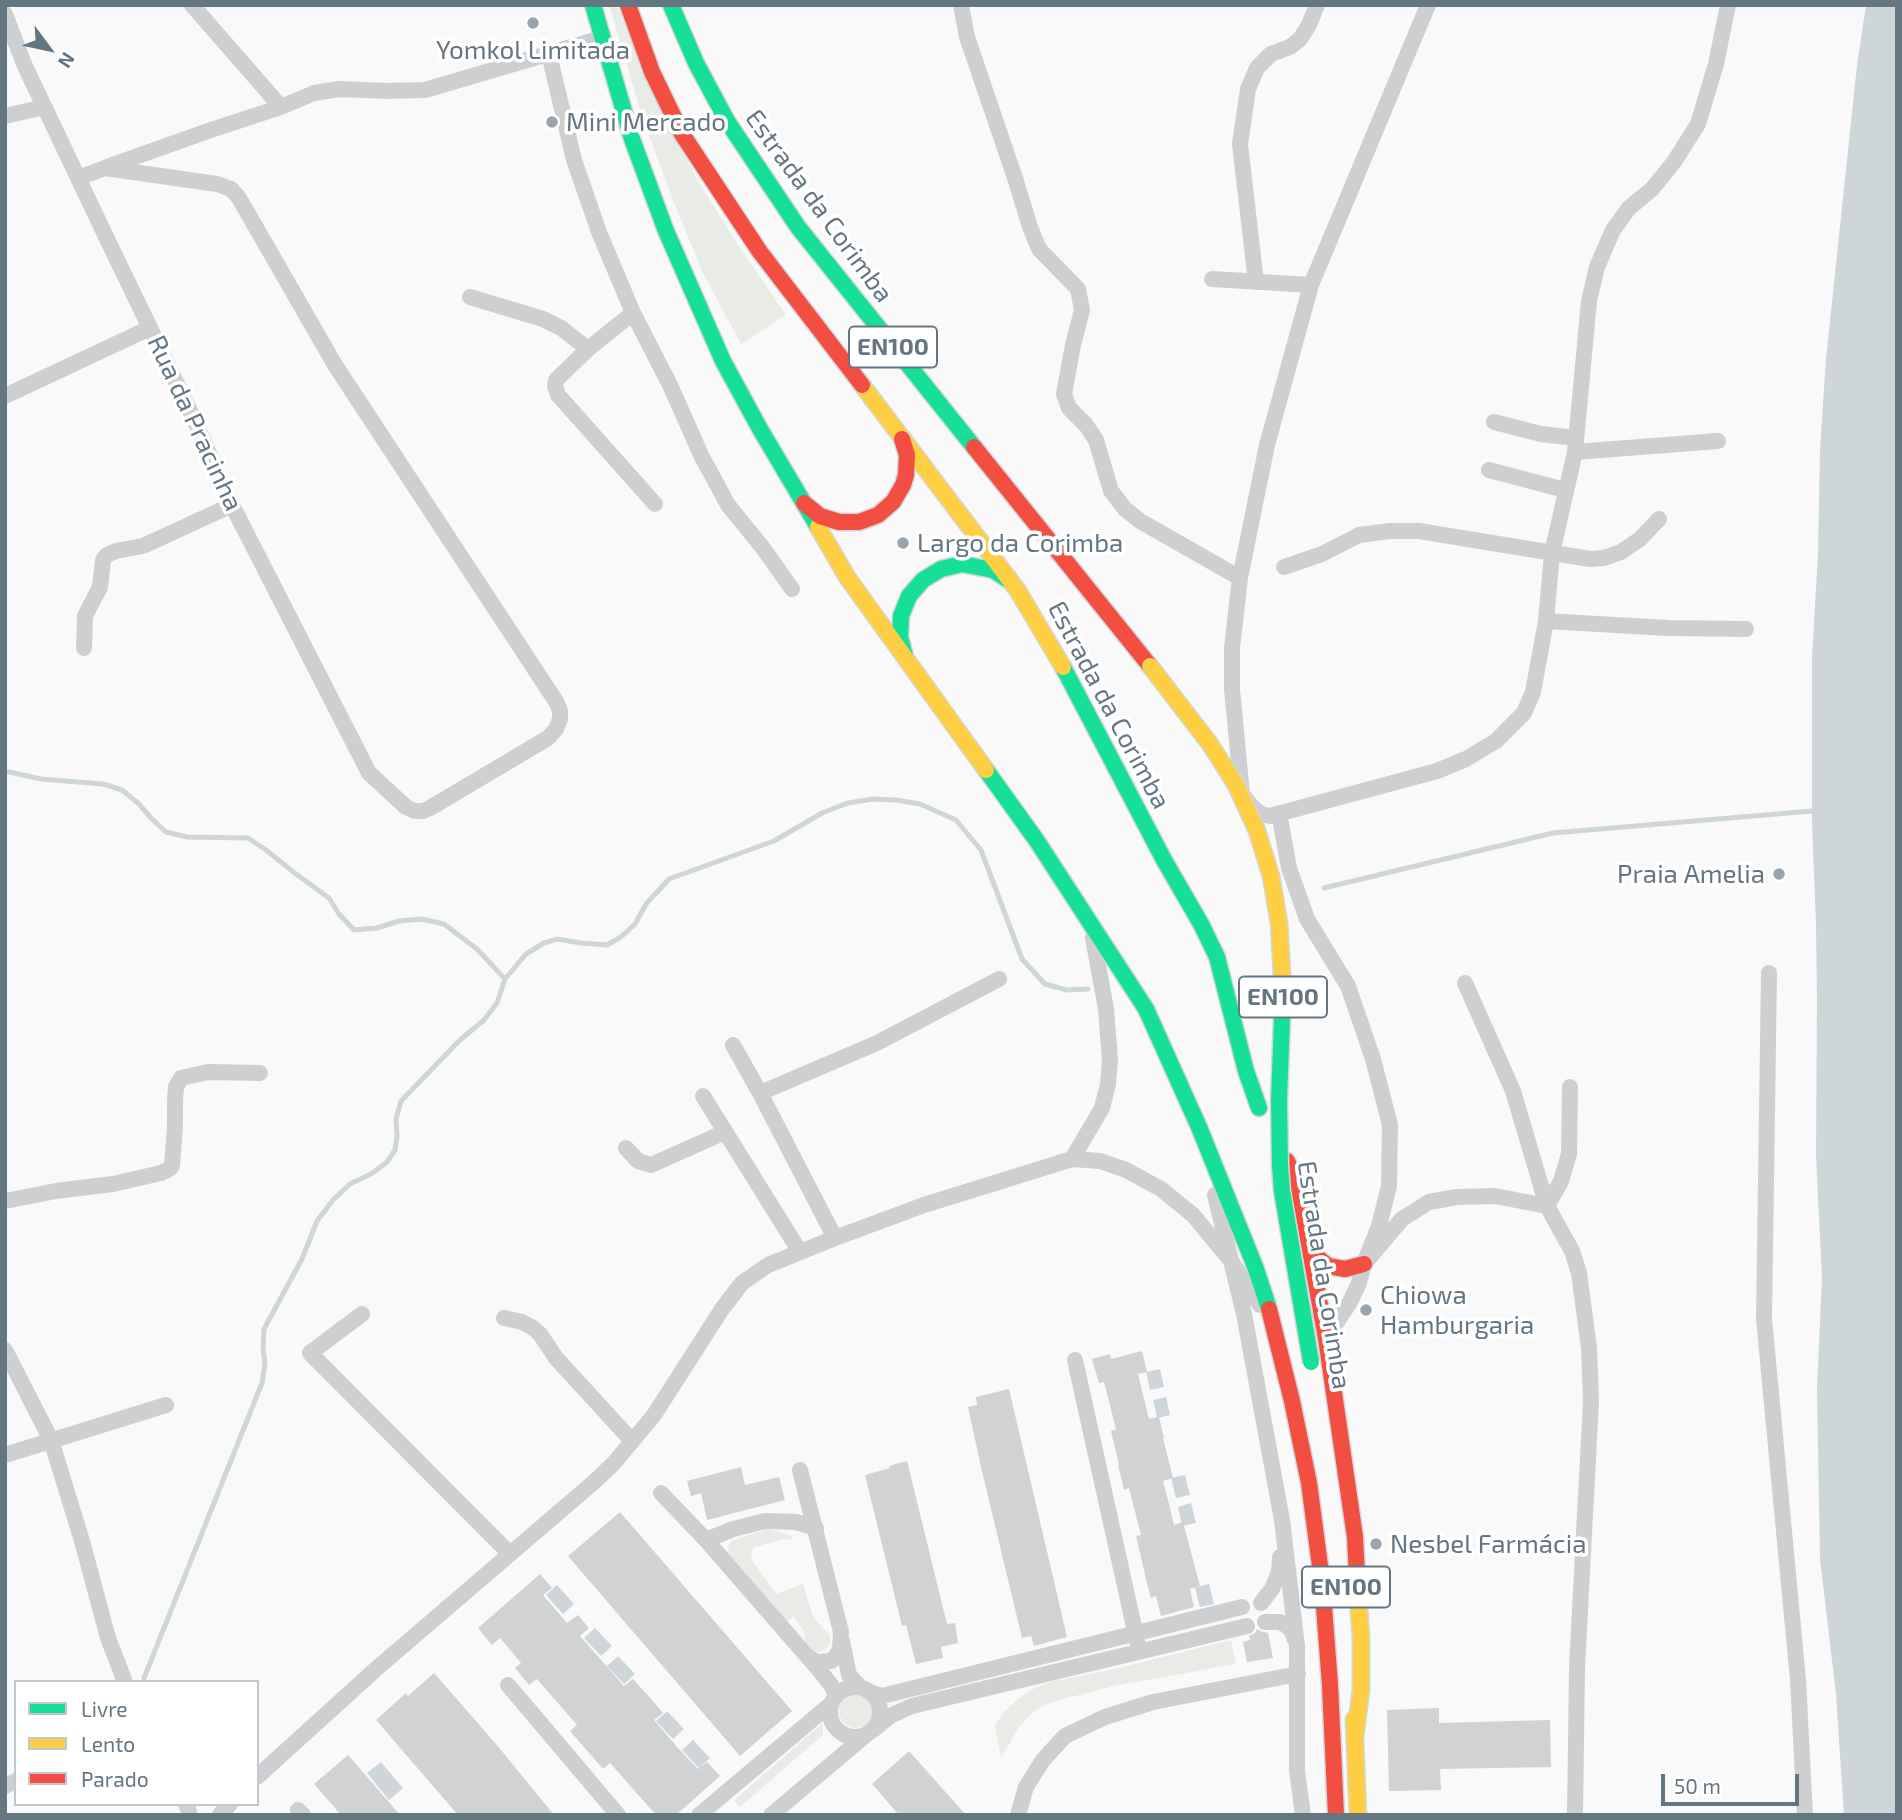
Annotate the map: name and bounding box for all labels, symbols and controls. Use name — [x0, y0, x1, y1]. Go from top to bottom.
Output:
north arrow — [14, 14, 84, 84]
marker: Yomkol Limitada — [525, 15, 541, 31]
place label: Yomkol Limitada — [436, 34, 630, 66]
text: N — [54, 49, 80, 73]
street label: Estrada da Corimba — [739, 104, 899, 308]
place label: Mini Mercado — [566, 106, 726, 138]
marker: Mini Mercado — [544, 114, 560, 130]
road number: EN100 — [849, 326, 937, 368]
street label: Rua da Pracinha — [141, 330, 249, 516]
place label: Largo da Corimba — [917, 527, 1123, 559]
marker: Largo da Corimba — [895, 535, 911, 551]
street label: Estrada da Corimba — [1041, 596, 1177, 814]
place label: Praia Amelia — [1617, 858, 1765, 890]
marker: Praia Amelia — [1771, 866, 1787, 882]
road number: EN100 — [1239, 976, 1327, 1017]
street label: Estrada da Corimba — [1291, 1159, 1357, 1391]
place label: Chiowa Hamburgaria — [1380, 1279, 1534, 1340]
marker: Chiowa Hamburgaria — [1358, 1302, 1374, 1318]
place label: Nesbel Farmácia — [1390, 1528, 1586, 1560]
marker: Nesbel Farmácia — [1368, 1536, 1384, 1552]
road number: EN100 — [1302, 1567, 1390, 1608]
legend — [14, 1680, 259, 1806]
text: Livre — [81, 1696, 128, 1721]
text: Lento — [81, 1731, 135, 1756]
scale bar — [1664, 1760, 1802, 1804]
text: Parado — [81, 1766, 149, 1791]
text: 50 m — [1674, 1773, 1721, 1798]

